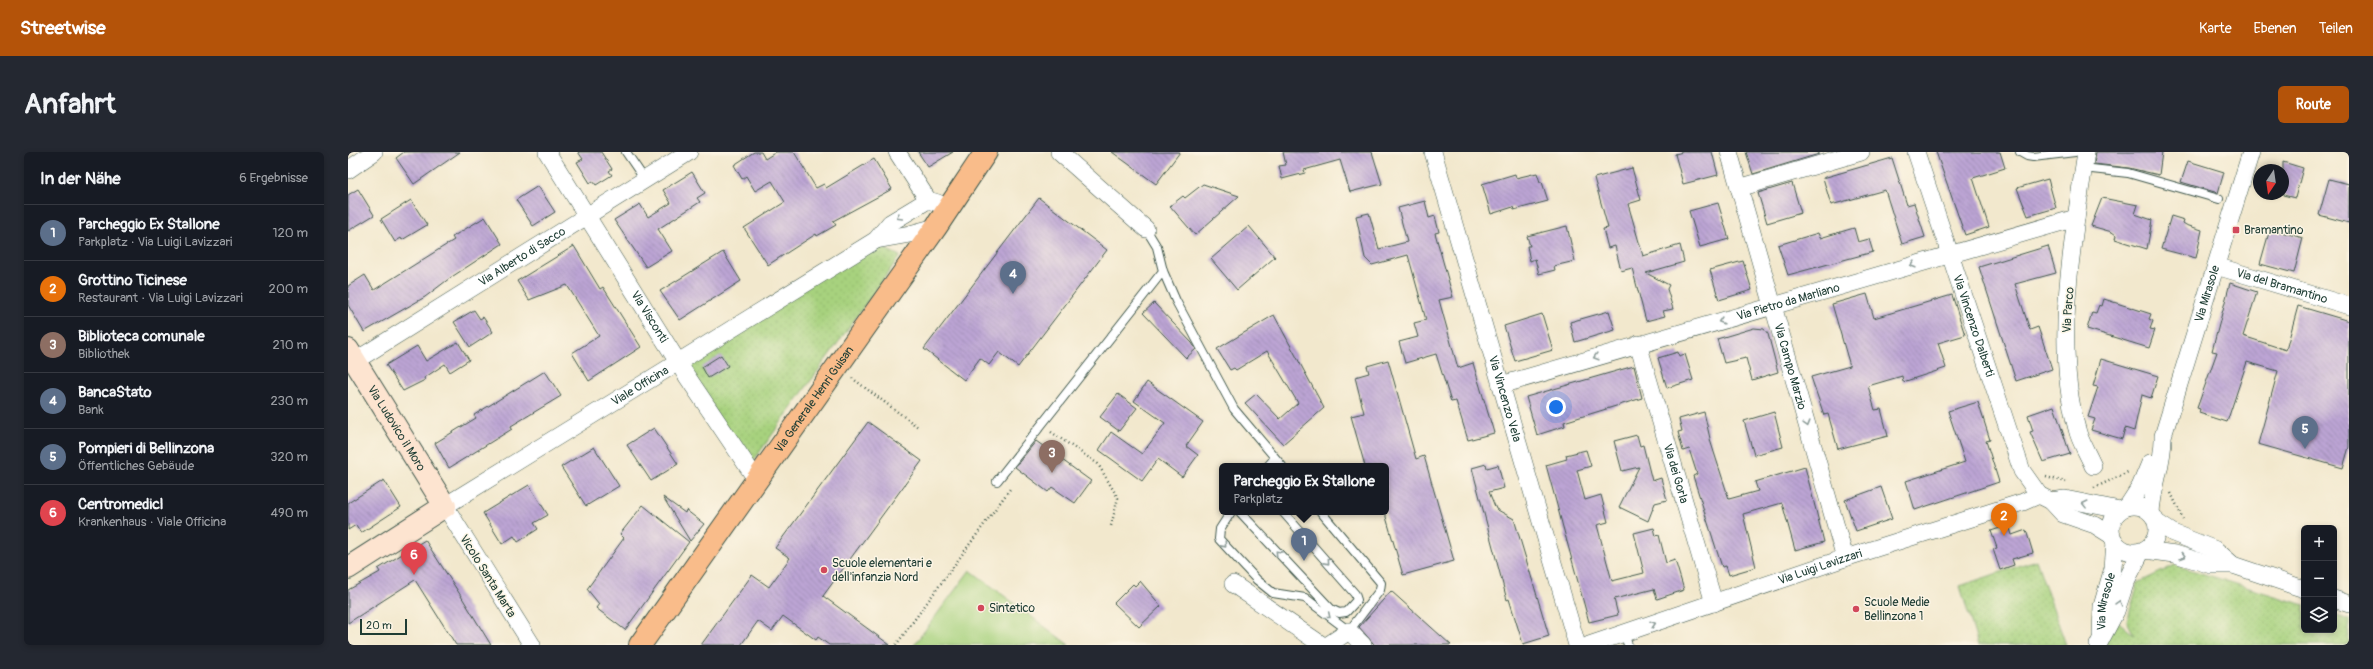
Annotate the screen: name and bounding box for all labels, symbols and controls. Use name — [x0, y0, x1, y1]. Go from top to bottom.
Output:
text: Streetwise — [20, 16, 106, 40]
text: Karte — [2199, 20, 2232, 37]
text: Ebenen — [2254, 20, 2297, 37]
text: Teilen — [2319, 20, 2353, 37]
button: Route — [2278, 86, 2349, 123]
text: Anfahrt — [24, 87, 116, 122]
north arrow — [2253, 164, 2289, 200]
text: In der Nähe — [40, 168, 121, 189]
text: 6 Ergebnisse — [239, 170, 308, 186]
one-way arrow — [896, 212, 903, 220]
text: Parcheggio Ex Stallone — [78, 215, 220, 234]
place label: Bramantino — [2244, 223, 2304, 238]
street label: Via Alberto di Sacco — [476, 224, 569, 290]
text: 1 — [50, 225, 56, 241]
text: 120 m — [272, 225, 308, 241]
marker: Bramantino — [2231, 225, 2241, 235]
text: Parkplatz · Via Luigi Lavizzari — [78, 234, 232, 250]
one-way arrow — [1910, 260, 1917, 269]
pin: 4 — [1000, 261, 1026, 294]
street label: Via Mirasole — [2192, 264, 2223, 324]
street label: Via del Bramantino — [2234, 266, 2330, 307]
text: Grottino Ticinese — [78, 271, 187, 290]
street label: Via Vincenzo Dalberti — [1949, 273, 1997, 379]
street label: Via Pietro da Marliano — [1735, 280, 1842, 324]
text: 2 — [49, 281, 57, 297]
text: 200 m — [269, 281, 308, 297]
street label: Via Parco — [2059, 286, 2078, 334]
street label: Via Visconti — [627, 288, 671, 346]
text: Restaurant · Via Luigi Lavizzari — [78, 290, 243, 306]
one-way arrow — [1718, 316, 1725, 325]
street label: Via Campo Marzio — [1770, 322, 1809, 412]
text: Biblioteca comunale — [78, 327, 205, 346]
text: 3 — [49, 337, 57, 353]
text: 210 m — [272, 337, 308, 353]
street label: Via Generale Henri Guisan — [771, 343, 857, 456]
text: Bibliothek — [78, 346, 130, 362]
one-way arrow — [1593, 352, 1600, 361]
street label: Via Vincenzo Vela — [1485, 354, 1524, 444]
street label: Viale Officina — [609, 363, 672, 409]
text: BancaStato — [78, 383, 152, 402]
street label: Via Ludovico il Moro — [364, 383, 429, 475]
text: 4 — [49, 393, 57, 409]
text: 230 m — [271, 393, 308, 409]
your location — [1546, 397, 1566, 417]
text: Bank — [78, 402, 104, 418]
pin: 5 — [2292, 416, 2318, 449]
one-way arrow — [1802, 420, 1811, 427]
text: Pompieri di Bellinzona — [78, 439, 214, 458]
pin: 3 — [1039, 440, 1065, 473]
street label: Via dei Gorla — [1660, 442, 1691, 506]
text: 5 — [49, 449, 57, 465]
text: 320 m — [270, 449, 308, 465]
text: Öffentliches Gebäude — [78, 458, 194, 474]
popup — [1219, 463, 1389, 515]
text: Parcheggio Ex Stallone — [1233, 472, 1375, 491]
text: Parkplatz — [1233, 491, 1283, 507]
text: Centromedicl — [78, 495, 163, 514]
one-way arrow — [2082, 500, 2089, 508]
pin: 2 — [1991, 503, 2017, 536]
text: 6 — [49, 505, 57, 521]
text: 490 m — [271, 505, 308, 521]
text: Krankenhaus · Viale Officina — [78, 514, 226, 530]
map controls — [2301, 525, 2337, 633]
button: + — [2301, 525, 2337, 561]
pin: 1 — [1291, 528, 1317, 561]
street label: Vicolo Santa Marta — [456, 532, 519, 621]
one-way arrow — [1219, 540, 1227, 548]
pin: 6 — [401, 542, 427, 575]
street label: Via Luigi Lavizzari — [1776, 546, 1864, 588]
one-way arrow — [1275, 550, 1283, 558]
one-way arrow — [2179, 551, 2186, 560]
place label: Scuole elementari e dell'infanzia Nord — [832, 556, 932, 585]
one-way arrow — [1323, 557, 1330, 565]
button: − — [2301, 561, 2337, 597]
marker: Scuole elementari e dell'infanzia Nord — [819, 565, 829, 575]
street label: Via Mirasole — [2094, 571, 2119, 631]
place label: Scuole Medie Bellinzona 1 — [1864, 595, 1930, 624]
button: layers — [2301, 597, 2337, 633]
one-way arrow — [2114, 600, 2122, 606]
place label: Sintetico — [989, 601, 1036, 616]
marker: Sintetico — [976, 603, 986, 613]
marker: Scuole Medie Bellinzona 1 — [1851, 604, 1861, 614]
one-way arrow — [1323, 611, 1330, 618]
scale bar — [360, 617, 407, 636]
text: 20 m — [366, 619, 392, 632]
one-way arrow — [1649, 620, 1656, 629]

